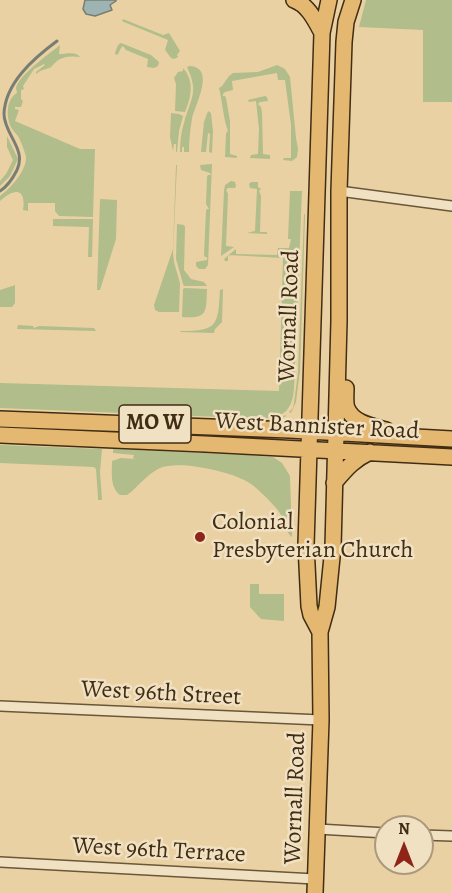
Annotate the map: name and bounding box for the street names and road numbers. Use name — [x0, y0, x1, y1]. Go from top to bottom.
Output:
street label: Wornall Road — [273, 249, 307, 383]
road number: MO W — [119, 405, 191, 443]
street label: West Bannister Road — [214, 407, 420, 447]
street label: West 96th Street — [80, 675, 242, 713]
street label: Wornall Road — [279, 731, 313, 865]
street label: West 96th Terrace — [72, 832, 246, 870]

